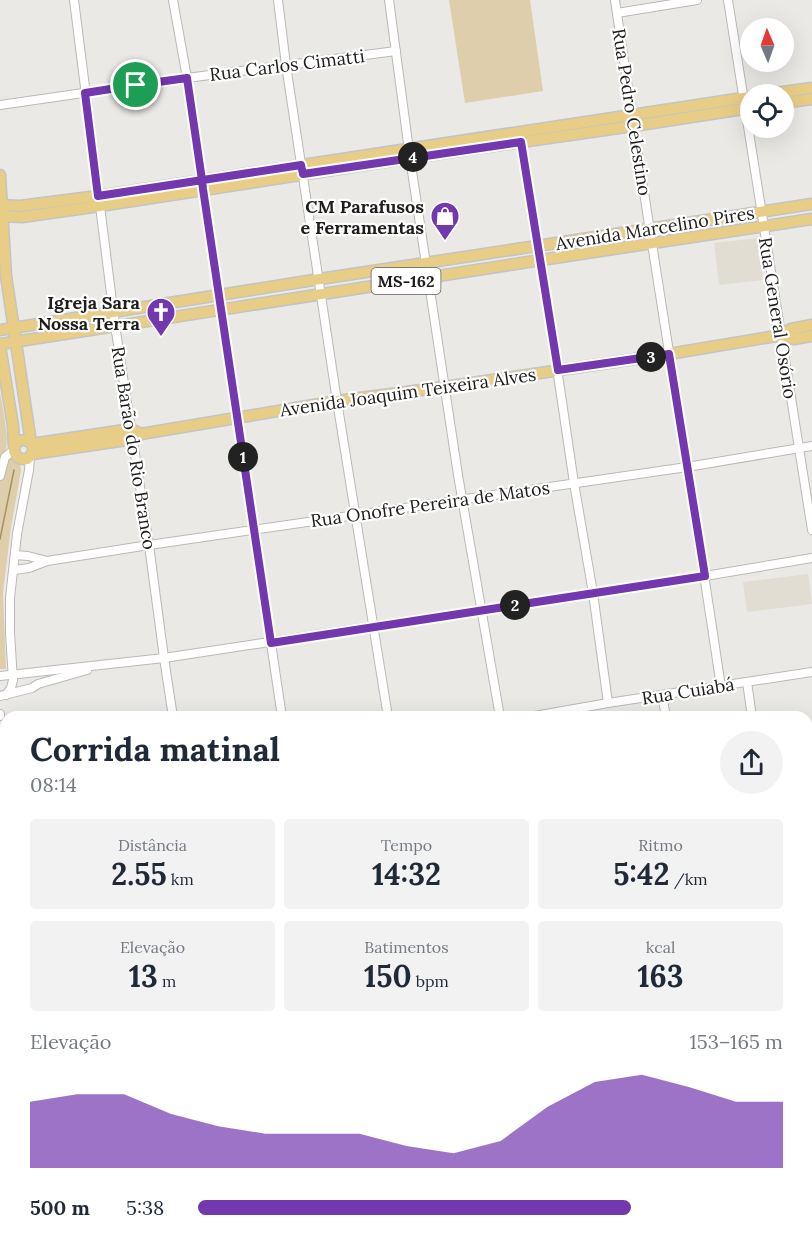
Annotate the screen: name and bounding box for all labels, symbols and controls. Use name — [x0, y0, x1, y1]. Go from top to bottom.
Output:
north arrow — [740, 18, 794, 72]
map controls — [740, 18, 794, 138]
street label: Rua Pedro Celestino — [607, 27, 657, 197]
street label: Rua Carlos Cimatti — [208, 44, 366, 86]
pin — [110, 59, 161, 110]
icon: arrive — [119, 68, 152, 101]
button: locate — [740, 84, 794, 138]
pin: 4 — [398, 142, 428, 172]
text: 4 — [409, 147, 417, 167]
place label: CM Parafusos e Ferramentas — [301, 195, 424, 239]
shop icon: CM Parafusos e Ferramentas — [429, 200, 461, 242]
street label: Avenida Marcelino Pires — [553, 201, 756, 255]
street label: Rua General Osório — [754, 236, 802, 400]
road number: MS-162 — [372, 268, 440, 294]
place label: Igreja Sara Nossa Terra — [38, 291, 141, 335]
church icon: Igreja Sara Nossa Terra — [145, 296, 177, 338]
pin: 3 — [636, 342, 666, 372]
street label: Rua Barão do Rio Branco — [107, 345, 161, 551]
text: 3 — [647, 347, 655, 367]
street label: Avenida Joaquim Teixeira Alves — [277, 363, 538, 422]
pin: 1 — [228, 442, 258, 472]
text: 1 — [240, 447, 246, 467]
street label: Rua Onofre Pereira de Matos — [309, 476, 551, 532]
pin: 2 — [500, 590, 530, 620]
text: 2 — [511, 595, 519, 615]
street label: Rua Cuiabá — [640, 672, 736, 710]
text: Corrida matinal — [30, 728, 280, 770]
button: share — [720, 731, 783, 794]
text: 08:14 — [30, 772, 77, 797]
text: Distância — [118, 835, 187, 855]
text: Tempo — [381, 835, 432, 855]
text: Ritmo — [638, 835, 683, 855]
text: 2.55 — [111, 855, 167, 893]
text: 14:32 — [372, 855, 441, 893]
text: 5:42 — [613, 855, 669, 893]
text: km — [167, 869, 194, 889]
text: /km — [669, 869, 708, 889]
text: Elevação — [120, 937, 185, 957]
text: Batimentos — [364, 937, 449, 957]
text: kcal — [646, 937, 675, 957]
text: 13 — [129, 957, 158, 995]
text: 150 — [364, 957, 412, 995]
text: 163 — [637, 957, 684, 995]
text: m — [158, 971, 176, 991]
text: bpm — [412, 971, 449, 991]
text: Elevação — [30, 1029, 111, 1054]
text: 153–165 m — [690, 1029, 783, 1054]
text: 500 m — [30, 1195, 90, 1220]
text: 5:38 — [126, 1195, 164, 1220]

